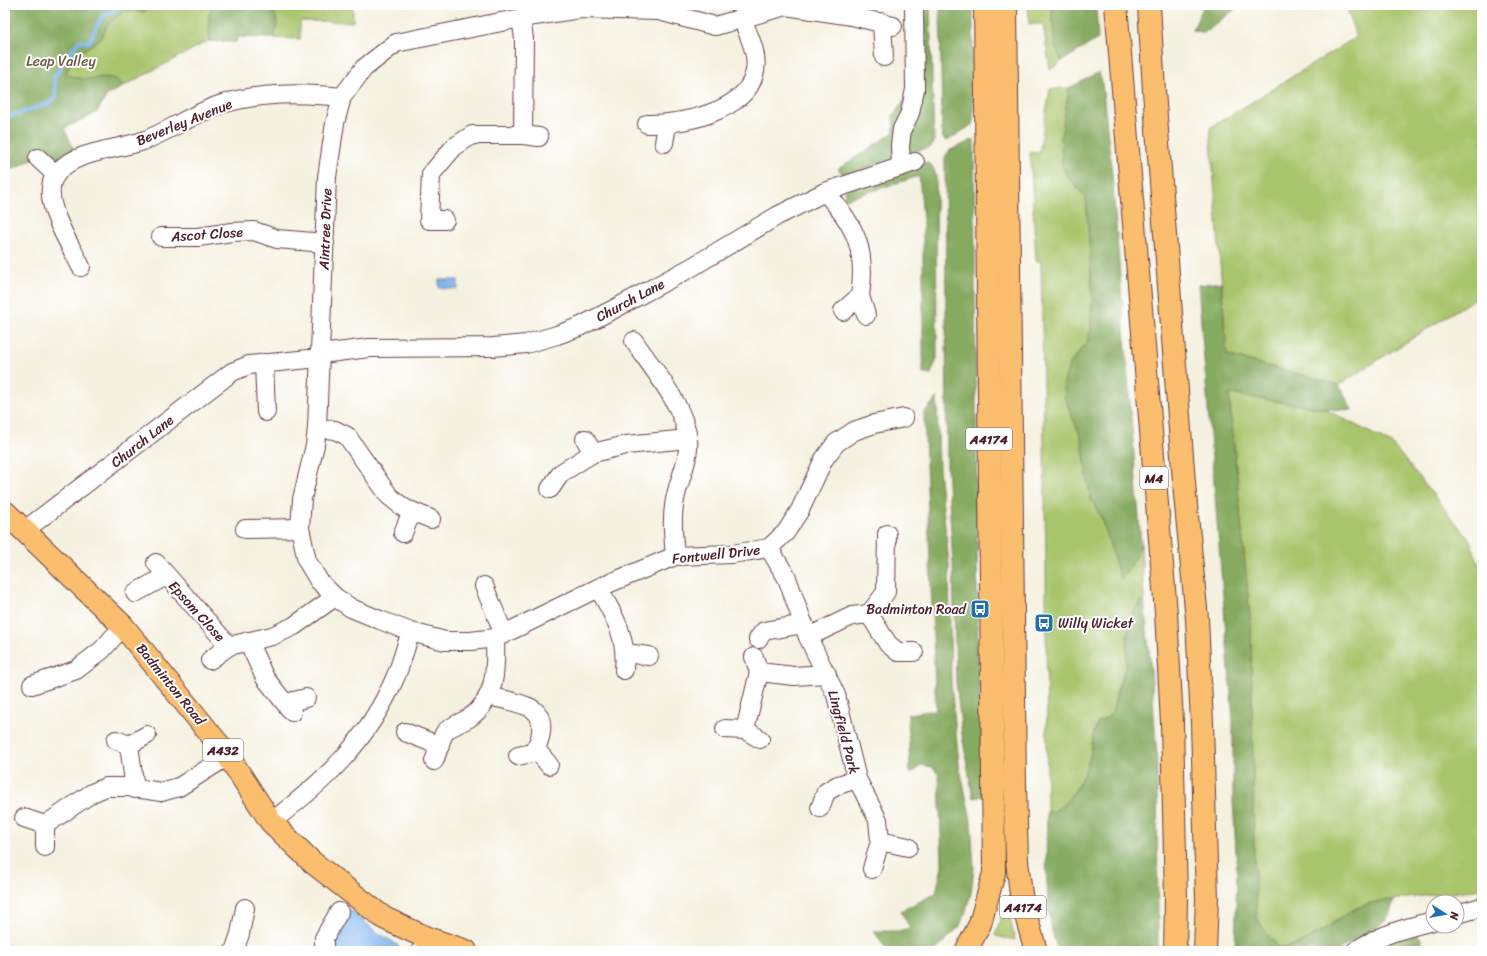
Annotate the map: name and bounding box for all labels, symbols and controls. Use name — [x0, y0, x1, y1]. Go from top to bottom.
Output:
park label: Leap Valley — [26, 49, 96, 74]
street label: Beverley Avenue — [132, 92, 236, 153]
street label: Aintree Drive — [312, 188, 339, 271]
street label: Ascot Close — [169, 219, 244, 250]
street label: Church Lane — [591, 272, 669, 329]
street label: Church Lane — [105, 408, 180, 474]
road number: A4174 — [966, 428, 1012, 450]
road number: M4 — [1140, 467, 1168, 489]
street label: Fontwell Drive — [671, 537, 761, 572]
street label: Epsom Close — [162, 575, 232, 648]
place label: Badminton Road — [866, 597, 968, 622]
bus stop icon: Badminton Road — [969, 598, 991, 620]
place label: Willy Wicket — [1058, 611, 1134, 636]
bus stop icon: Willy Wicket — [1033, 612, 1055, 634]
street label: Badminton Road — [130, 638, 213, 732]
street label: Lingfield Park — [820, 687, 867, 777]
road number: A432 — [203, 739, 243, 761]
north arrow — [1425, 894, 1465, 934]
road number: A4174 — [1000, 896, 1046, 918]
text: N — [1444, 909, 1465, 922]

